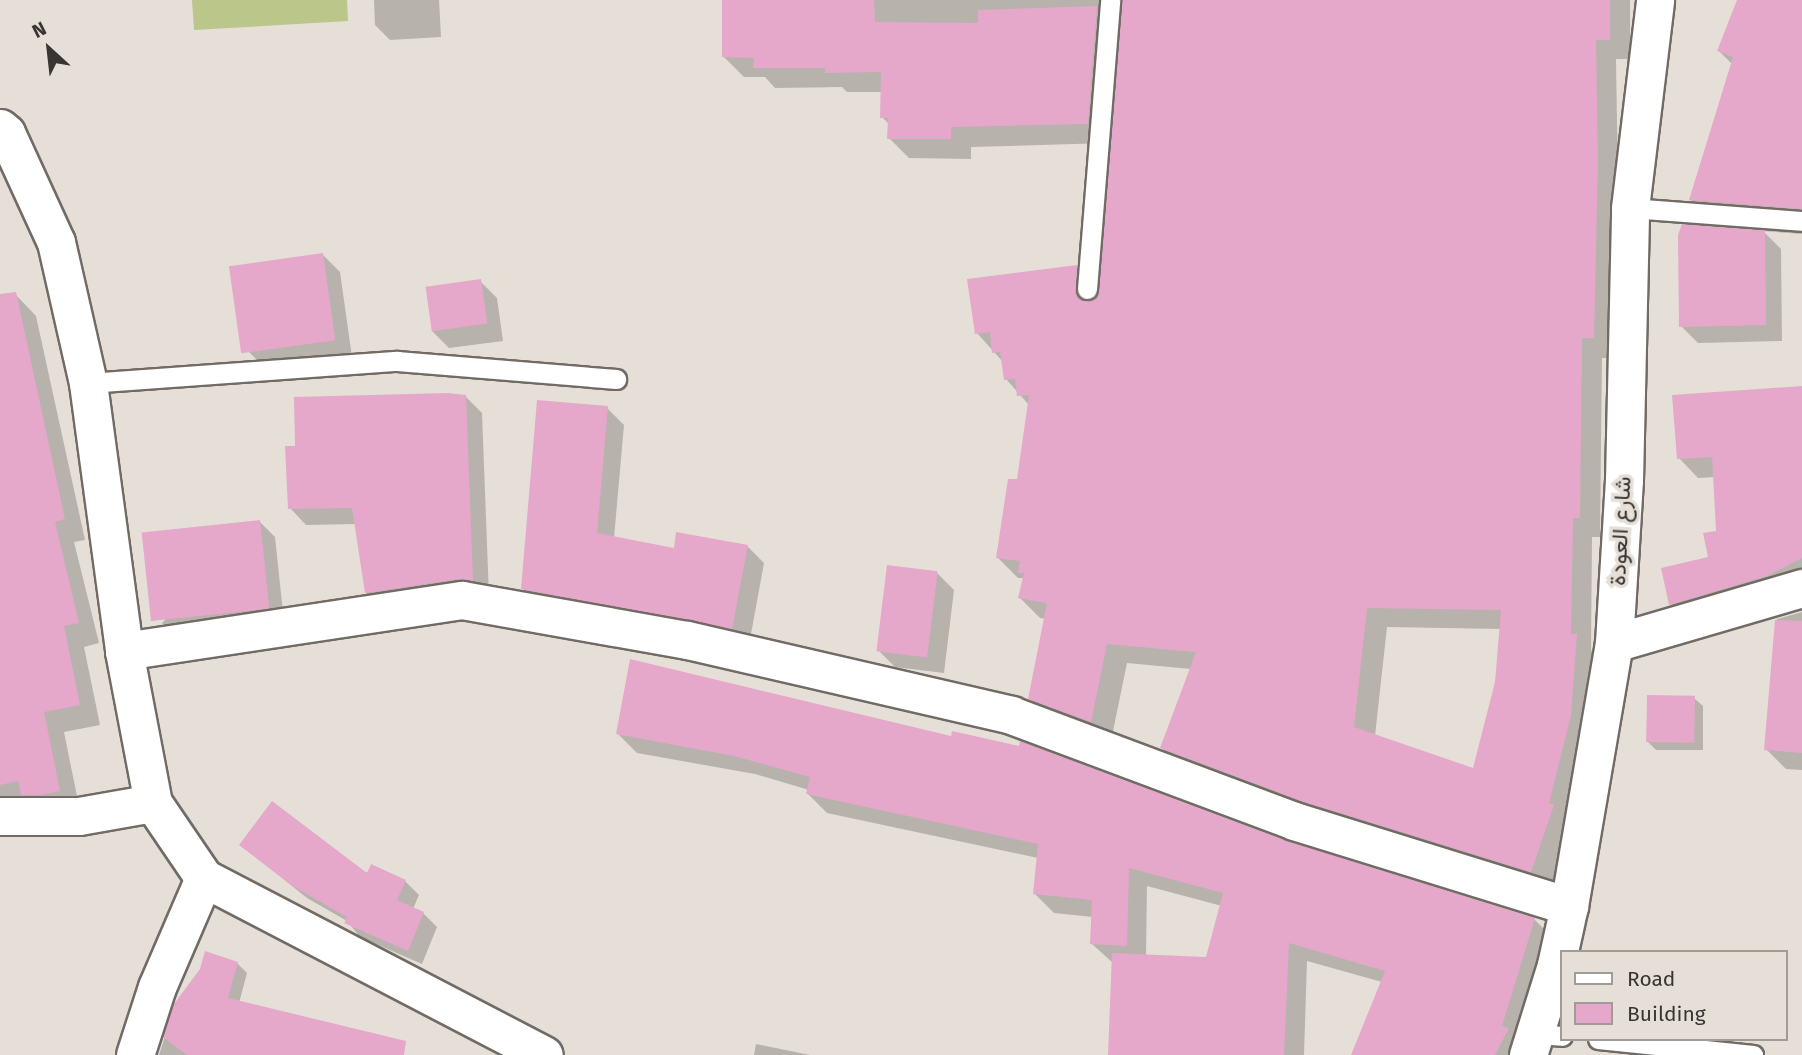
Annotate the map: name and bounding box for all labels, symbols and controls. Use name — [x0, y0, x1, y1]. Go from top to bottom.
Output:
north arrow — [14, 14, 84, 84]
text: N — [28, 17, 50, 43]
street label: شارع العودة — [1603, 476, 1637, 586]
legend — [1560, 950, 1788, 1041]
text: Road — [1627, 966, 1675, 992]
text: Building — [1627, 1001, 1706, 1027]

